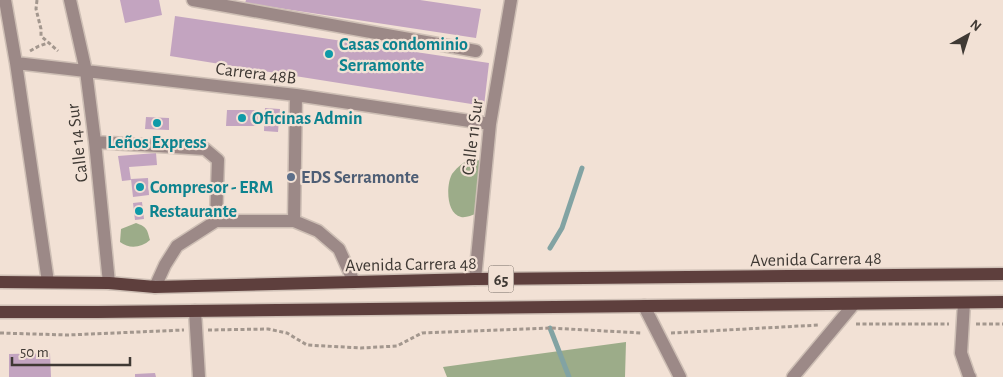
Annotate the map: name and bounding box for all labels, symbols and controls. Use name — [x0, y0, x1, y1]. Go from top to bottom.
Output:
north arrow — [943, 10, 993, 60]
text: N — [967, 17, 984, 34]
place label: Casas condominio Serramonte — [339, 36, 468, 75]
marker: Casas condominio Serramonte — [323, 48, 335, 60]
street label: Carrera 48B — [214, 60, 297, 88]
street label: Calle 11 Sur — [459, 98, 487, 176]
street label: Calle 14 Sur — [64, 102, 92, 183]
place label: Oficinas Admin — [252, 110, 363, 128]
marker: Oficinas Admin — [236, 112, 248, 124]
marker: Leños Express — [151, 117, 163, 129]
place label: Leños Express — [107, 134, 207, 152]
place label: EDS Serramonte — [301, 169, 419, 187]
marker: EDS Serramonte — [285, 171, 297, 183]
place label: Compresor - ERM — [150, 179, 273, 197]
marker: Compresor - ERM — [134, 181, 146, 193]
place label: Restaurante — [149, 203, 237, 221]
marker: Restaurante — [133, 205, 145, 217]
street label: Avenida Carrera 48 — [750, 250, 882, 270]
street label: Avenida Carrera 48 — [345, 255, 477, 275]
road number: 65 — [488, 266, 514, 292]
scale bar — [12, 334, 130, 366]
text: 50 m — [20, 345, 49, 360]

